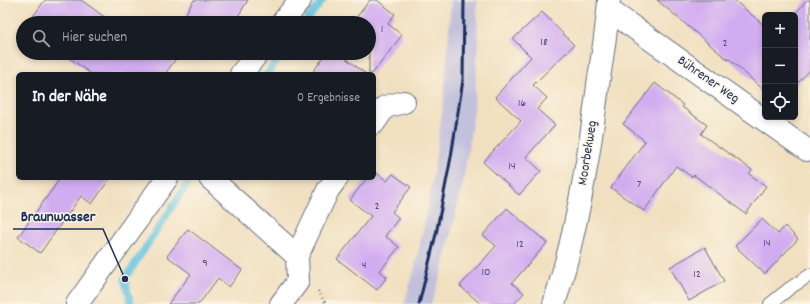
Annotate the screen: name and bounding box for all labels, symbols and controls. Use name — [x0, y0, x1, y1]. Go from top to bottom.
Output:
map controls — [762, 12, 798, 120]
button: + — [762, 12, 798, 48]
search box — [16, 16, 376, 60]
house number: 1 — [381, 21, 383, 38]
icon: search — [30, 27, 52, 49]
text: Hier suchen — [62, 27, 127, 49]
house number: 18 — [540, 34, 548, 51]
house number: 2 — [722, 35, 728, 52]
button: − — [762, 48, 798, 84]
street label: Bührener Weg — [673, 51, 743, 109]
button: locate — [762, 84, 798, 120]
text: In der Nähe — [32, 86, 107, 110]
text: 0 Ergebnisse — [297, 89, 360, 108]
house number: 16 — [518, 95, 526, 112]
street label: Moorbekweg — [573, 119, 603, 187]
house number: 14 — [508, 158, 516, 175]
house number: 7 — [637, 176, 642, 193]
house number: 2 — [374, 198, 380, 215]
callout: Braunwasser — [13, 202, 103, 229]
text: Braunwasser — [21, 207, 96, 229]
house number: 14 — [763, 235, 771, 252]
house number: 12 — [516, 236, 524, 253]
house number: 9 — [202, 255, 208, 272]
house number: 4 — [362, 257, 367, 274]
house number: 10 — [481, 264, 491, 281]
house number: 12 — [693, 266, 701, 283]

